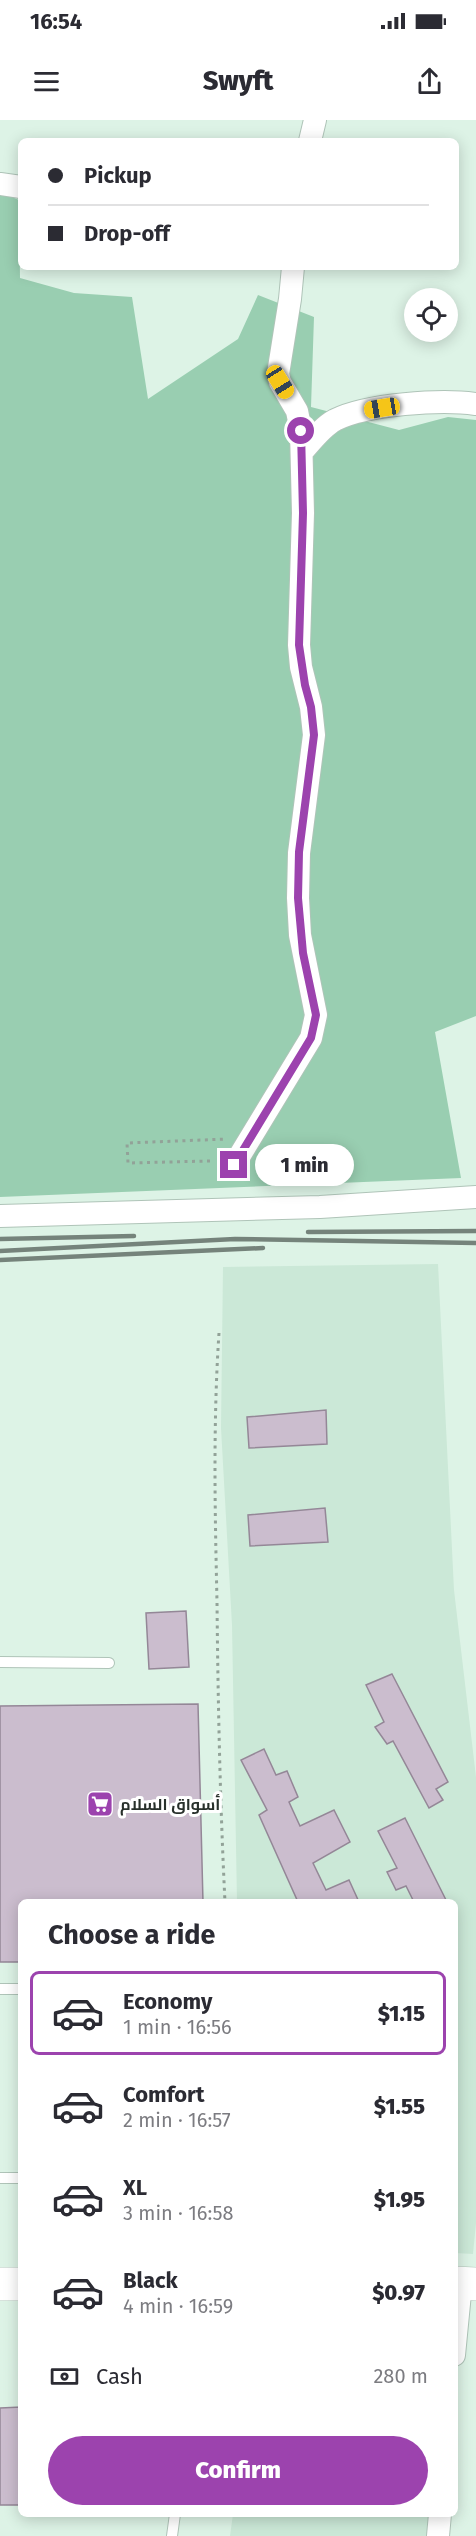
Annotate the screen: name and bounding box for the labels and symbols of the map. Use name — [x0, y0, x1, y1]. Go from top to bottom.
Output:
car — [263, 362, 297, 402]
car — [363, 396, 401, 420]
route start — [287, 417, 314, 444]
callout: 1 min — [255, 1144, 354, 1186]
route end — [220, 1151, 247, 1178]
supermarket icon: أسواق السلام — [85, 1789, 115, 1819]
place label: أسواق السلام — [120, 1794, 220, 1816]

